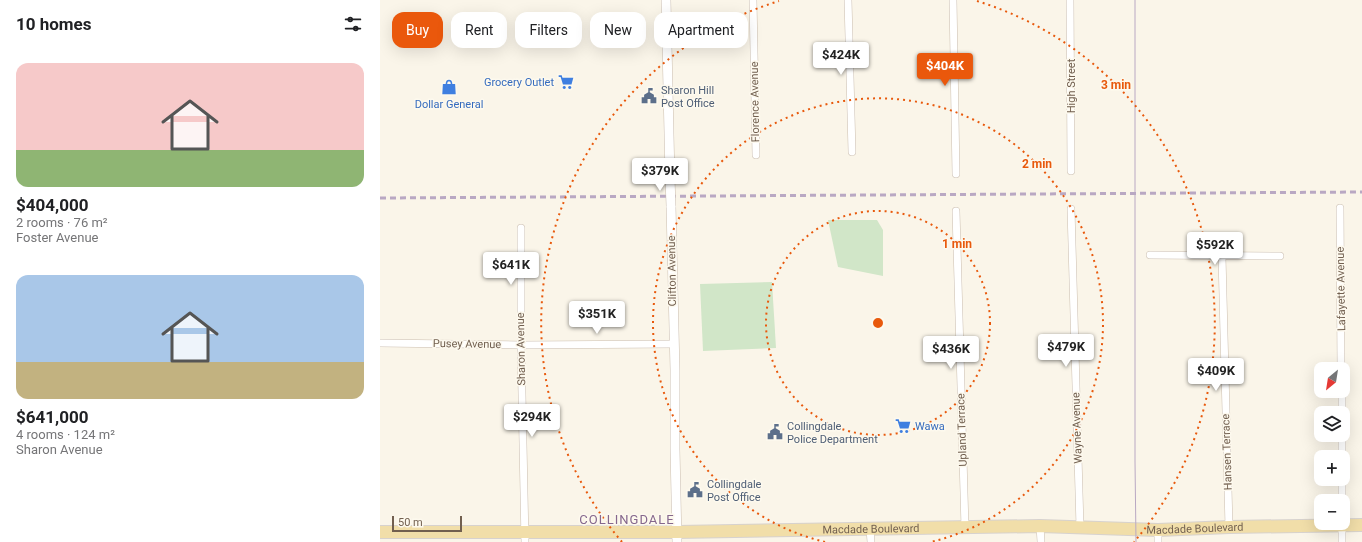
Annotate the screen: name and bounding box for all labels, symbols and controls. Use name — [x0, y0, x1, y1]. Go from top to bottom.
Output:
chip: Buy — [392, 12, 443, 48]
chip: Rent — [451, 12, 507, 48]
chip: Filters — [515, 12, 582, 48]
chip: New — [590, 12, 646, 48]
chip: Apartment — [654, 12, 748, 48]
icon: filters — [342, 13, 364, 35]
text: 10 homes — [16, 14, 92, 34]
pin: $424K — [813, 42, 869, 76]
text: $424K — [822, 47, 860, 62]
pin: $404K — [917, 53, 973, 87]
text: $404K — [926, 58, 964, 73]
street label: High Street — [1065, 58, 1078, 113]
street label: Florence Avenue — [748, 61, 762, 143]
supermarket icon: Grocery Outlet — [557, 73, 575, 91]
place label: Grocery Outlet — [484, 76, 554, 89]
shop icon: Dollar General — [440, 78, 458, 96]
text: 3 min — [1101, 78, 1131, 92]
place label: Sharon Hill Post Office — [661, 84, 715, 110]
public building icon: Sharon Hill Post Office — [640, 87, 658, 105]
icon: home — [154, 89, 226, 161]
place label: Dollar General — [415, 98, 483, 111]
text: 2 min — [1022, 157, 1052, 171]
pin: $379K — [632, 158, 688, 192]
text: $379K — [641, 163, 679, 178]
text: $404,000 — [16, 195, 88, 215]
text: 2 rooms · 76 m² — [16, 215, 108, 230]
text: Foster Avenue — [16, 230, 98, 245]
pin: $592K — [1187, 232, 1243, 266]
street label: Clifton Avenue — [665, 235, 679, 307]
text: 1 min — [942, 237, 972, 251]
text: $592K — [1196, 237, 1234, 252]
street label: Lafayette Avenue — [1334, 247, 1348, 331]
pin: $641K — [483, 252, 539, 286]
text: $641K — [492, 257, 530, 272]
icon: home — [154, 301, 226, 373]
pin: $351K — [569, 301, 625, 335]
text: $351K — [578, 306, 616, 321]
street label: Sharon Avenue — [514, 312, 528, 386]
centre of rings — [871, 316, 885, 330]
pin: $479K — [1038, 334, 1094, 368]
pin: $436K — [923, 336, 979, 370]
street label: Pusey Avenue — [433, 337, 501, 351]
text: $479K — [1047, 339, 1085, 354]
text: $436K — [932, 341, 970, 356]
pin: $409K — [1188, 358, 1244, 392]
north arrow — [1314, 362, 1350, 398]
map controls — [1314, 362, 1350, 530]
text: $409K — [1197, 363, 1235, 378]
street label: Wayne Avenue — [1069, 392, 1085, 464]
street label: Upland Terrace — [954, 393, 970, 467]
pin: $294K — [504, 404, 560, 438]
button: layers — [1314, 406, 1350, 442]
text: $641,000 — [16, 407, 88, 427]
text: $294K — [513, 409, 551, 424]
street label: Hansen Terrace — [1219, 413, 1235, 491]
supermarket icon: Wawa — [894, 417, 912, 435]
place label: Collingdale Police Department — [787, 420, 878, 446]
place label: Wawa — [915, 420, 945, 433]
public building icon: Collingdale Police Department — [766, 423, 784, 441]
text: 4 rooms · 124 m² — [16, 427, 115, 442]
text: Sharon Avenue — [16, 442, 103, 457]
button: + — [1314, 450, 1350, 486]
place label: Collingdale Post Office — [707, 478, 762, 504]
public building icon: Collingdale Post Office — [686, 481, 704, 499]
button: − — [1314, 494, 1350, 530]
district label: COLLINGDALE — [579, 512, 675, 527]
scale bar — [392, 514, 462, 533]
text: 50 m — [398, 516, 423, 529]
street label: Macdade Boulevard — [1146, 520, 1243, 537]
street label: Macdade Boulevard — [822, 521, 920, 536]

